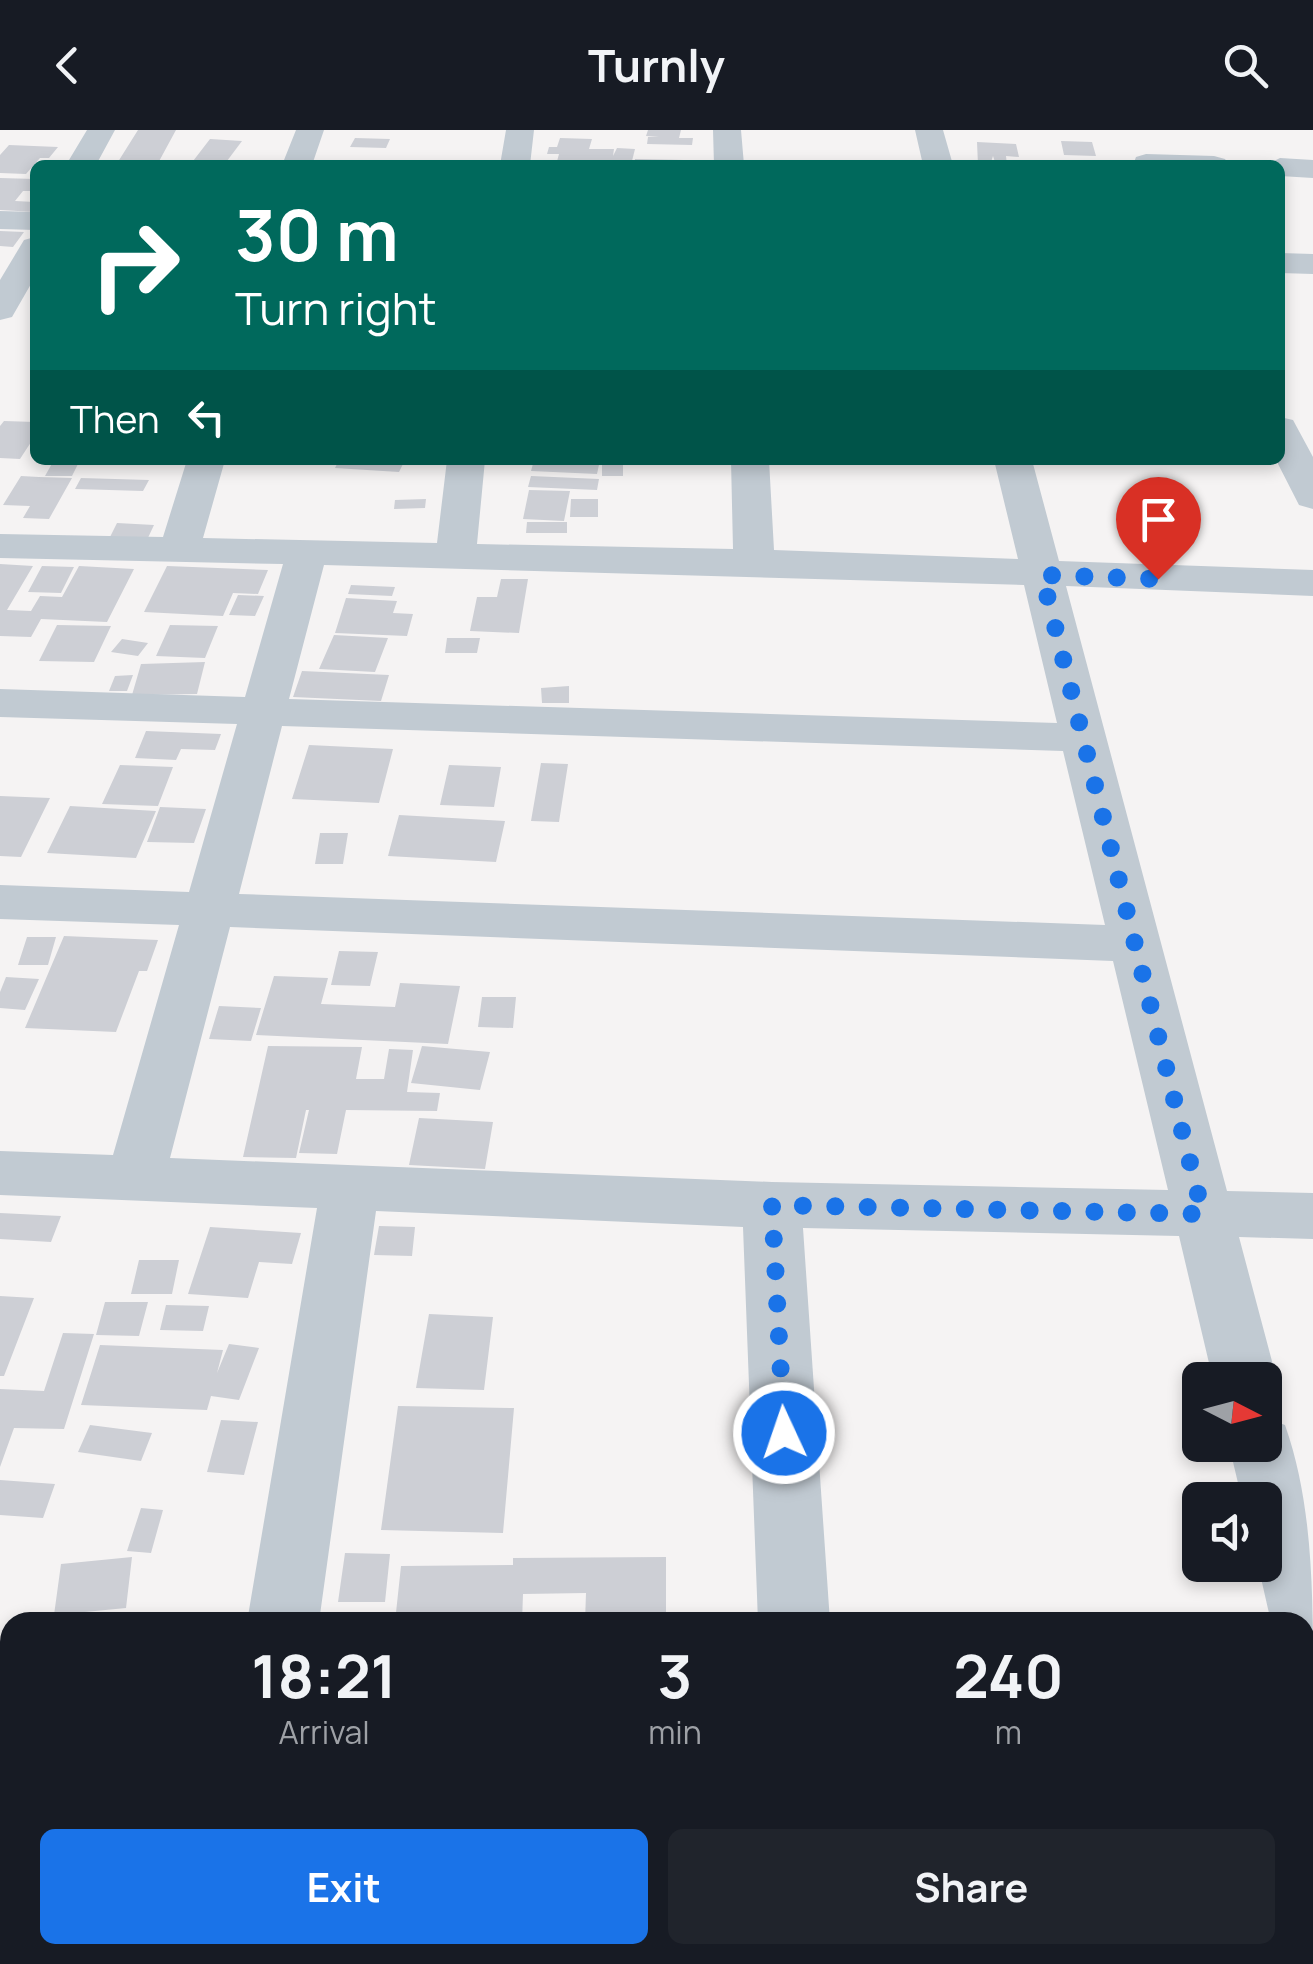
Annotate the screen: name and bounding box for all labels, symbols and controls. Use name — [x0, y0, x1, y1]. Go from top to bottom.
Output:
text: Turnly — [588, 34, 725, 96]
icon: back — [40, 38, 95, 93]
icon: search — [1218, 38, 1273, 93]
text: 30 m — [235, 186, 399, 282]
icon: right — [70, 200, 200, 330]
text: Turn right — [235, 277, 436, 339]
icon: left — [179, 390, 234, 445]
text: Then — [70, 392, 159, 444]
pin — [1116, 477, 1201, 580]
icon: arrive — [1131, 492, 1186, 547]
north arrow — [1182, 1362, 1282, 1462]
map controls — [1182, 1362, 1282, 1582]
position arrow — [732, 1381, 836, 1485]
button: sound — [1182, 1482, 1282, 1582]
text: 18:21 — [251, 1634, 397, 1716]
text: 3 — [658, 1634, 692, 1716]
text: 240 — [953, 1634, 1064, 1716]
text: Arrival — [278, 1710, 370, 1754]
text: min — [648, 1710, 702, 1754]
text: m — [995, 1710, 1022, 1754]
button: Exit — [40, 1829, 648, 1944]
button: Share — [668, 1829, 1275, 1944]

